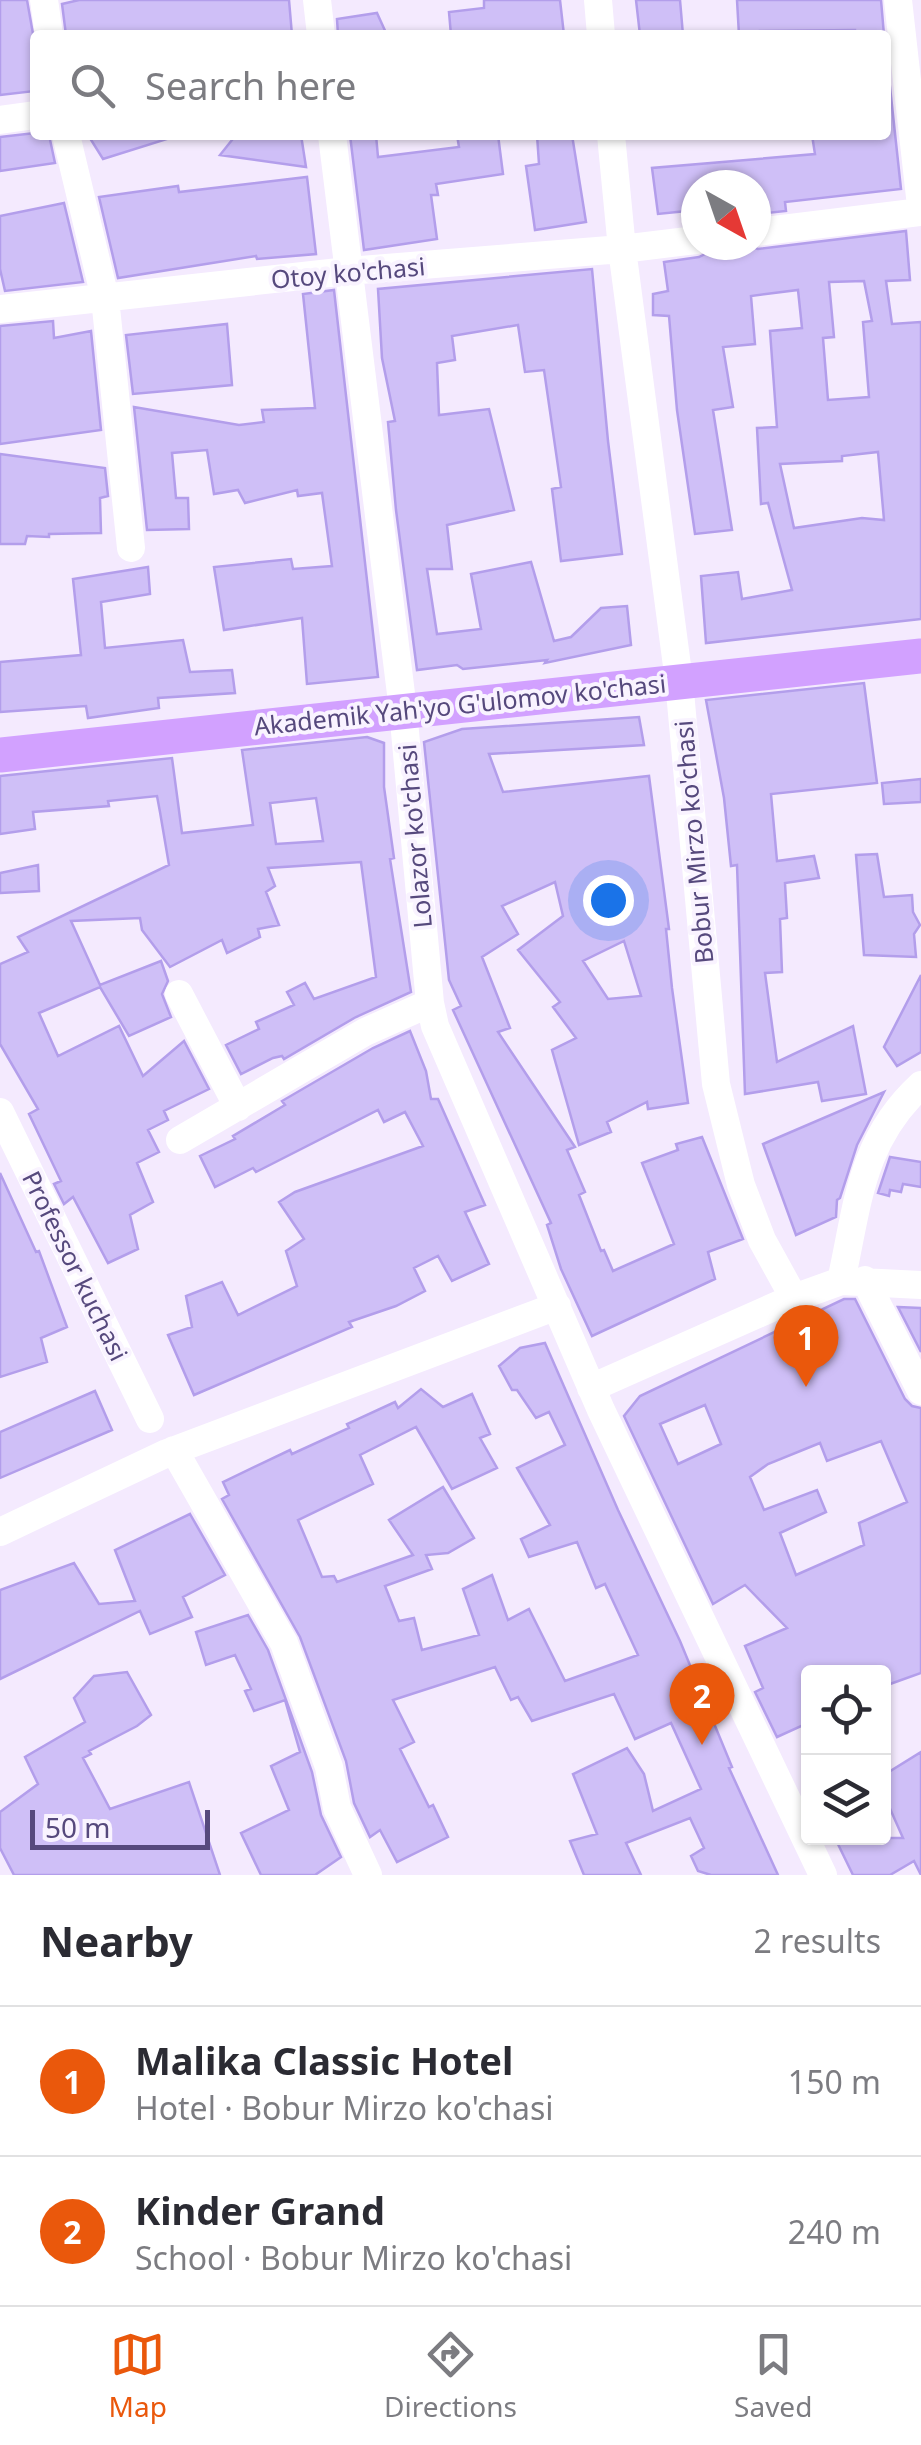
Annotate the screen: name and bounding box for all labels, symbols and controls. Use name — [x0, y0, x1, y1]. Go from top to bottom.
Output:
search box — [30, 30, 891, 140]
icon: search — [65, 58, 120, 113]
text: Search here — [145, 59, 356, 111]
north arrow — [681, 170, 771, 260]
street label: Otoy ko'chasi — [269, 248, 426, 296]
street label: Akademik Yah'yo G'ulomov ko'chasi — [252, 665, 668, 743]
street label: Bobur Mirzo ko'chasi — [665, 719, 721, 965]
street label: Lolazor ko'chasi — [389, 743, 439, 930]
your location — [583, 875, 634, 926]
street label: Professor kuchasi — [15, 1165, 137, 1366]
pin: 1 — [774, 1304, 838, 1387]
pin: 2 — [670, 1662, 734, 1745]
map controls — [801, 1665, 891, 1845]
button: locate — [801, 1665, 891, 1755]
button: layers — [801, 1755, 891, 1845]
scale bar — [30, 1805, 210, 1850]
text: 50 m — [45, 1808, 111, 1846]
text: Nearby — [40, 1912, 193, 1969]
text: 2 results — [754, 1919, 881, 1962]
text: Malika Classic Hotel — [135, 2034, 513, 2086]
text: 1 — [63, 2060, 82, 2103]
text: 150 m — [788, 2060, 881, 2103]
text: Hotel · Bobur Mirzo ko'chasi — [135, 2086, 554, 2129]
text: Kinder Grand — [135, 2184, 385, 2236]
text: 2 — [63, 2210, 82, 2253]
text: 240 m — [788, 2210, 881, 2253]
text: School · Bobur Mirzo ko'chasi — [135, 2236, 572, 2279]
tab: Map — [109, 2327, 167, 2425]
tab: Directions — [384, 2327, 517, 2425]
tab: Saved — [734, 2327, 812, 2425]

